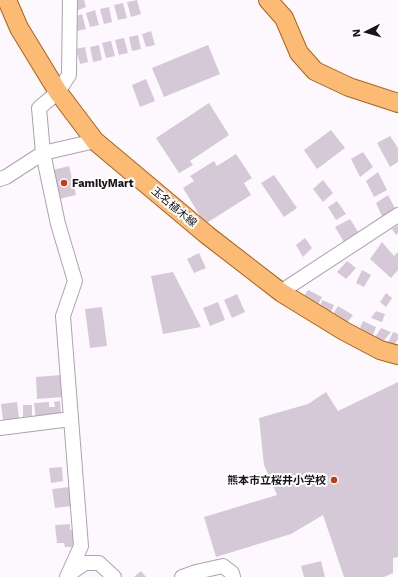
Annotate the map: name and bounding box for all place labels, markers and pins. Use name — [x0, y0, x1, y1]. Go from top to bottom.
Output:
place label: FamilyMart — [72, 177, 134, 190]
marker: FamilyMart — [59, 178, 69, 188]
place label: 熊本市立桜井小学校 — [227, 474, 326, 487]
marker: 熊本市立桜井小学校 — [329, 475, 339, 485]

